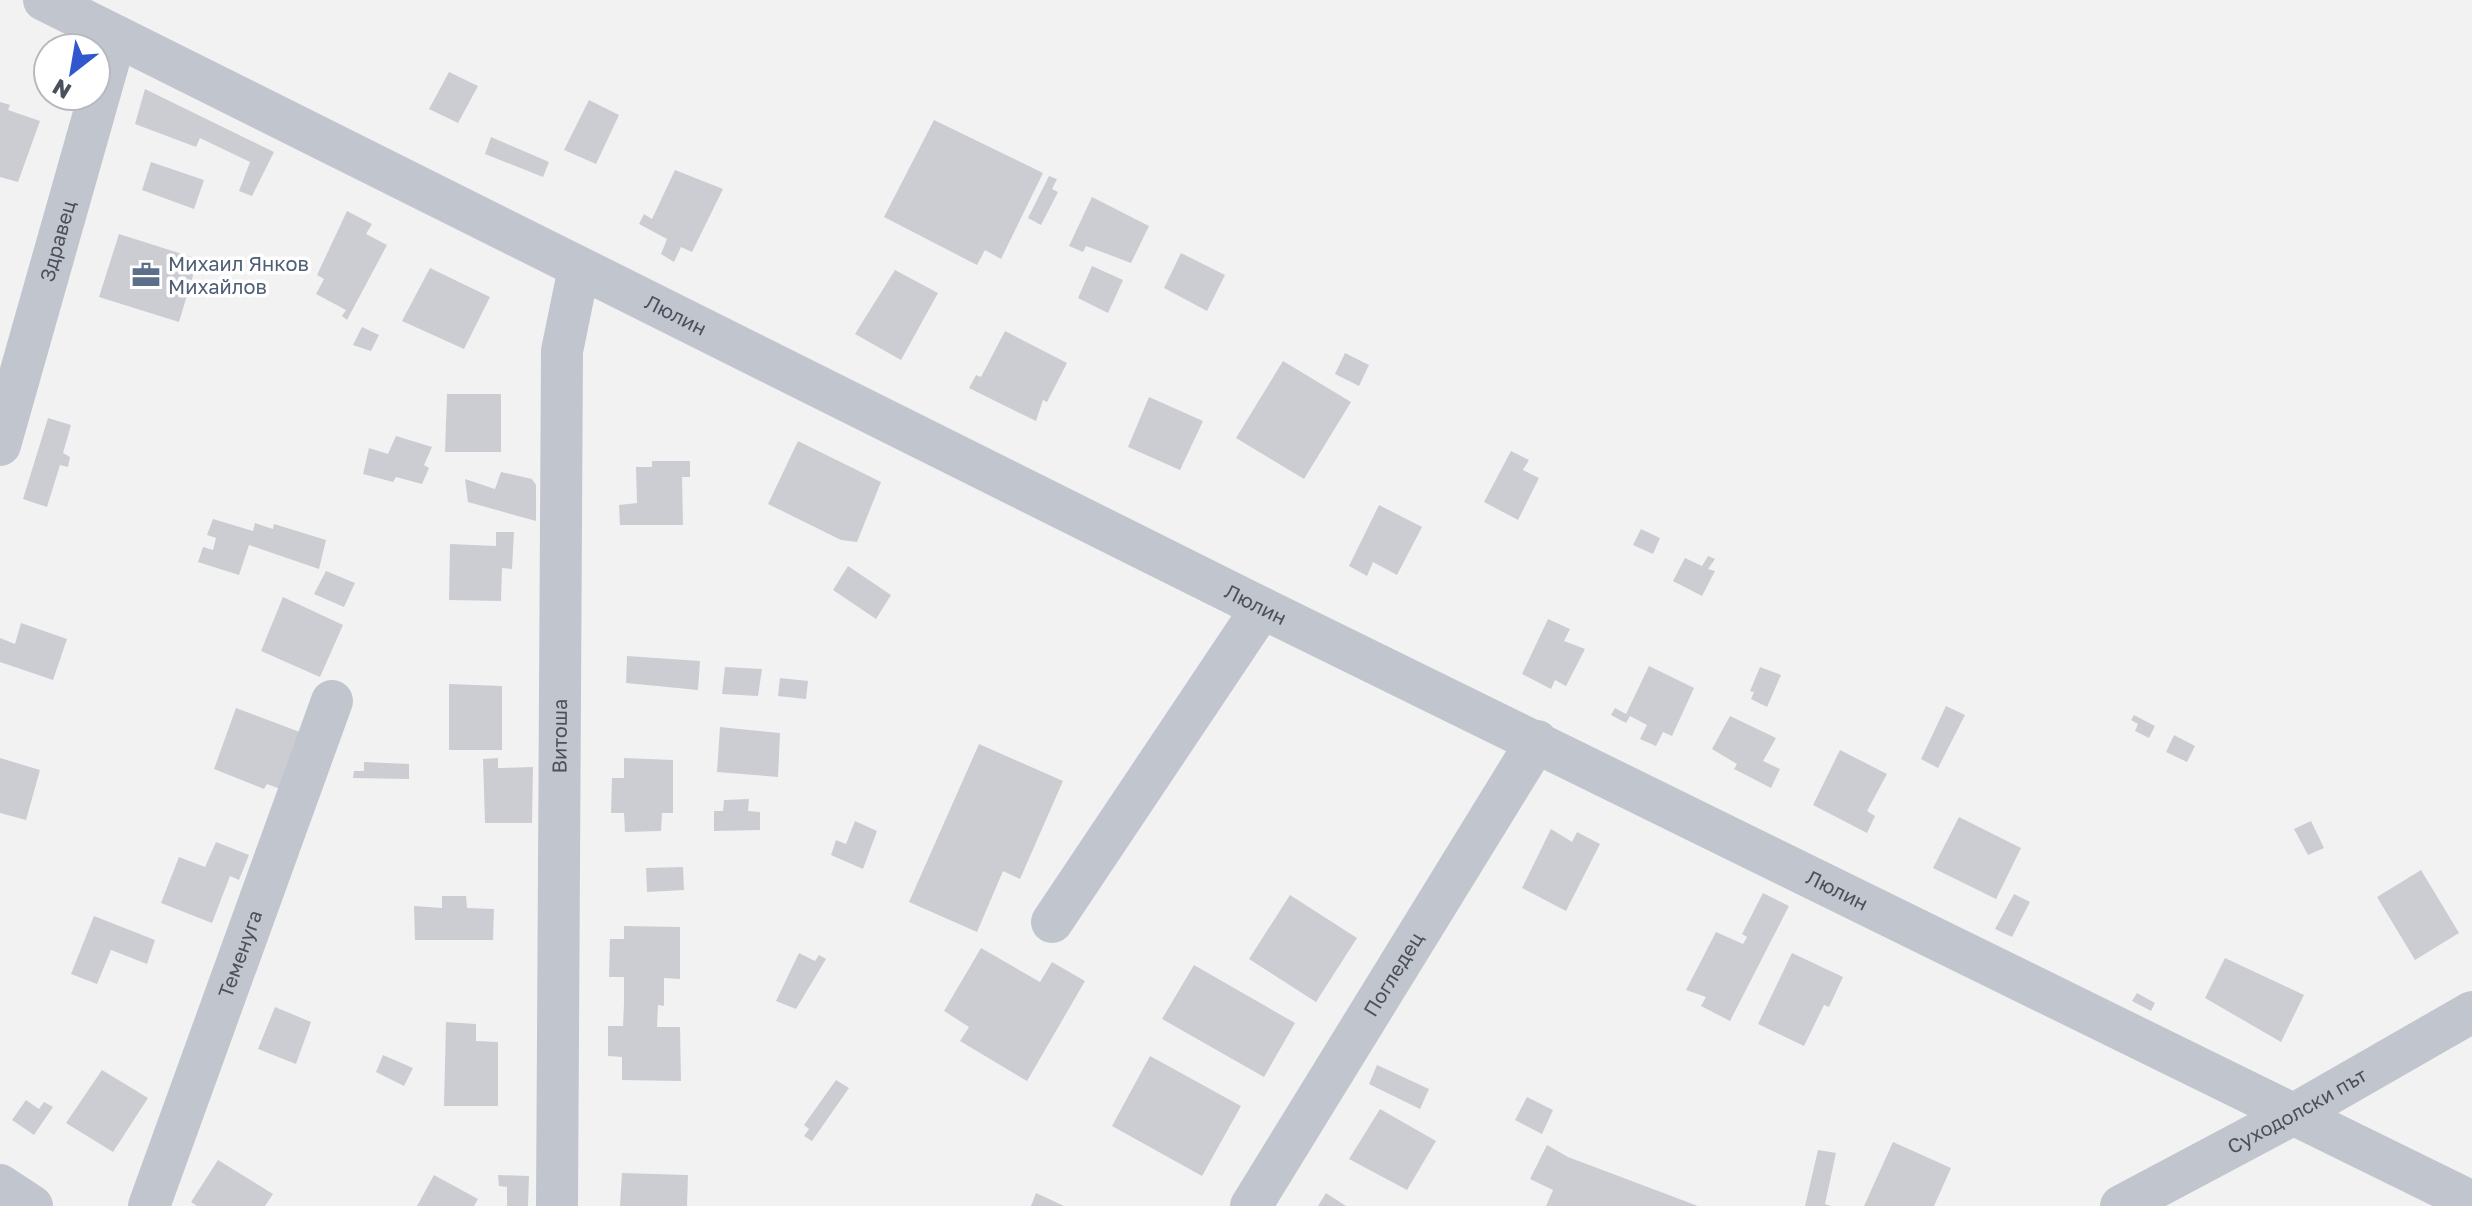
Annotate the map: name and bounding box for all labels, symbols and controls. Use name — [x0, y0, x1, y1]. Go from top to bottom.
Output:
north arrow — [32, 32, 112, 112]
text: N — [47, 74, 76, 105]
street label: Здравец — [34, 197, 80, 284]
place label: Михаил Янков Михайлов — [168, 251, 309, 298]
office icon: Михаил Янков Михайлов — [131, 260, 161, 290]
street label: Люлин — [641, 289, 711, 340]
street label: Люлин — [1221, 578, 1291, 629]
street label: Витоша — [547, 699, 571, 773]
street label: Люлин — [1803, 864, 1872, 915]
street label: Теменуга — [212, 906, 266, 1001]
street label: Погледец — [1358, 927, 1428, 1020]
street label: Суходолски път — [2223, 1062, 2371, 1158]

